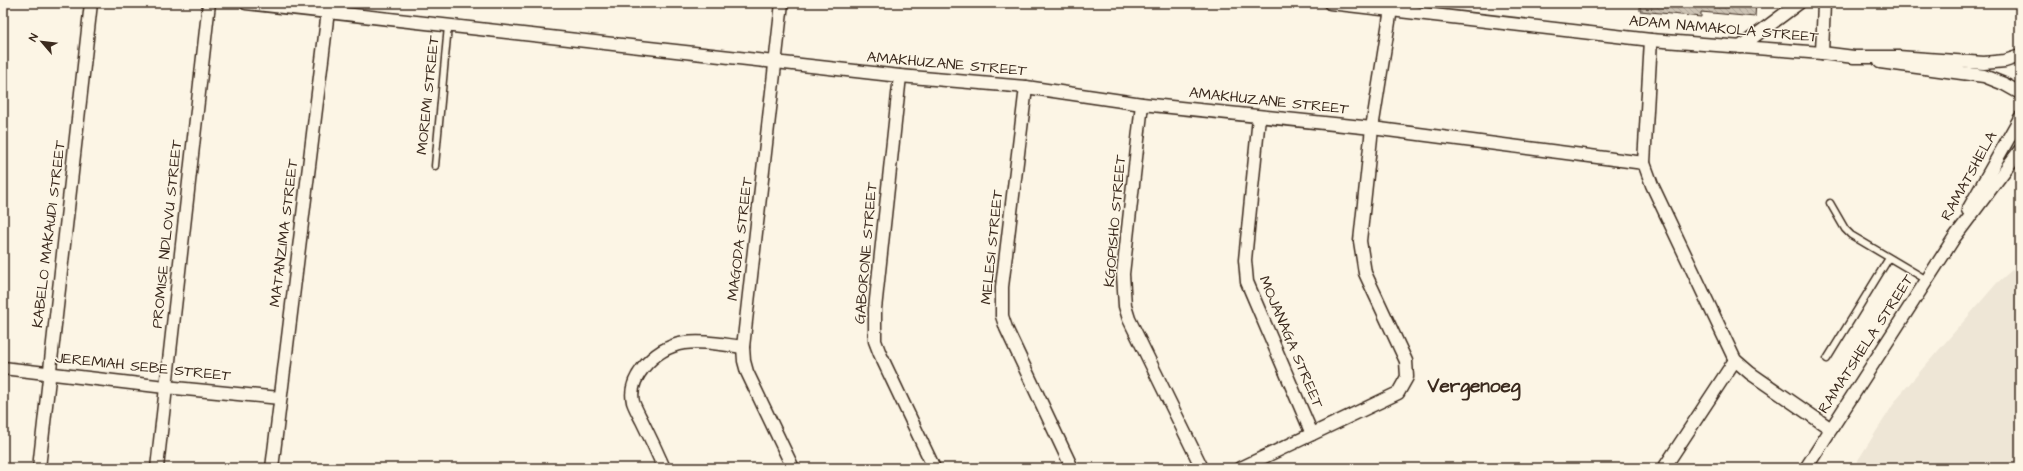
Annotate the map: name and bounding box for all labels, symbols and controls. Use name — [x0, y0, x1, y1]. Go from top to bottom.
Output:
street label: ADAM NAMAKOLA STREET — [1628, 10, 1820, 48]
north arrow — [22, 22, 62, 62]
text: N — [25, 31, 42, 44]
street label: MOREMI STREET — [411, 34, 445, 156]
street label: AMAKHUZANE STREET — [866, 47, 1029, 82]
street label: AMAKHUZANE STREET — [1188, 82, 1351, 120]
street label: RAMATSHELA — [1936, 127, 2002, 225]
street label: KABELO MAKAUDI STREET — [27, 138, 71, 329]
street label: PROMISE NDLOVU STREET — [147, 138, 187, 329]
street label: KGOPISHO STREET — [1099, 153, 1131, 288]
street label: MATANZIMA STREET — [264, 157, 304, 308]
street label: MAGODA STREET — [722, 175, 758, 302]
street label: GABORONE STREET — [849, 180, 883, 325]
street label: MELESI STREET — [976, 188, 1009, 305]
street label: RAMATSHELA STREET — [1813, 270, 1919, 418]
street label: MOJANAGA STREET — [1254, 273, 1329, 412]
street label: JEREMIAH SEBE STREET — [54, 347, 233, 387]
district label: Vergenoeg — [1426, 373, 1521, 401]

